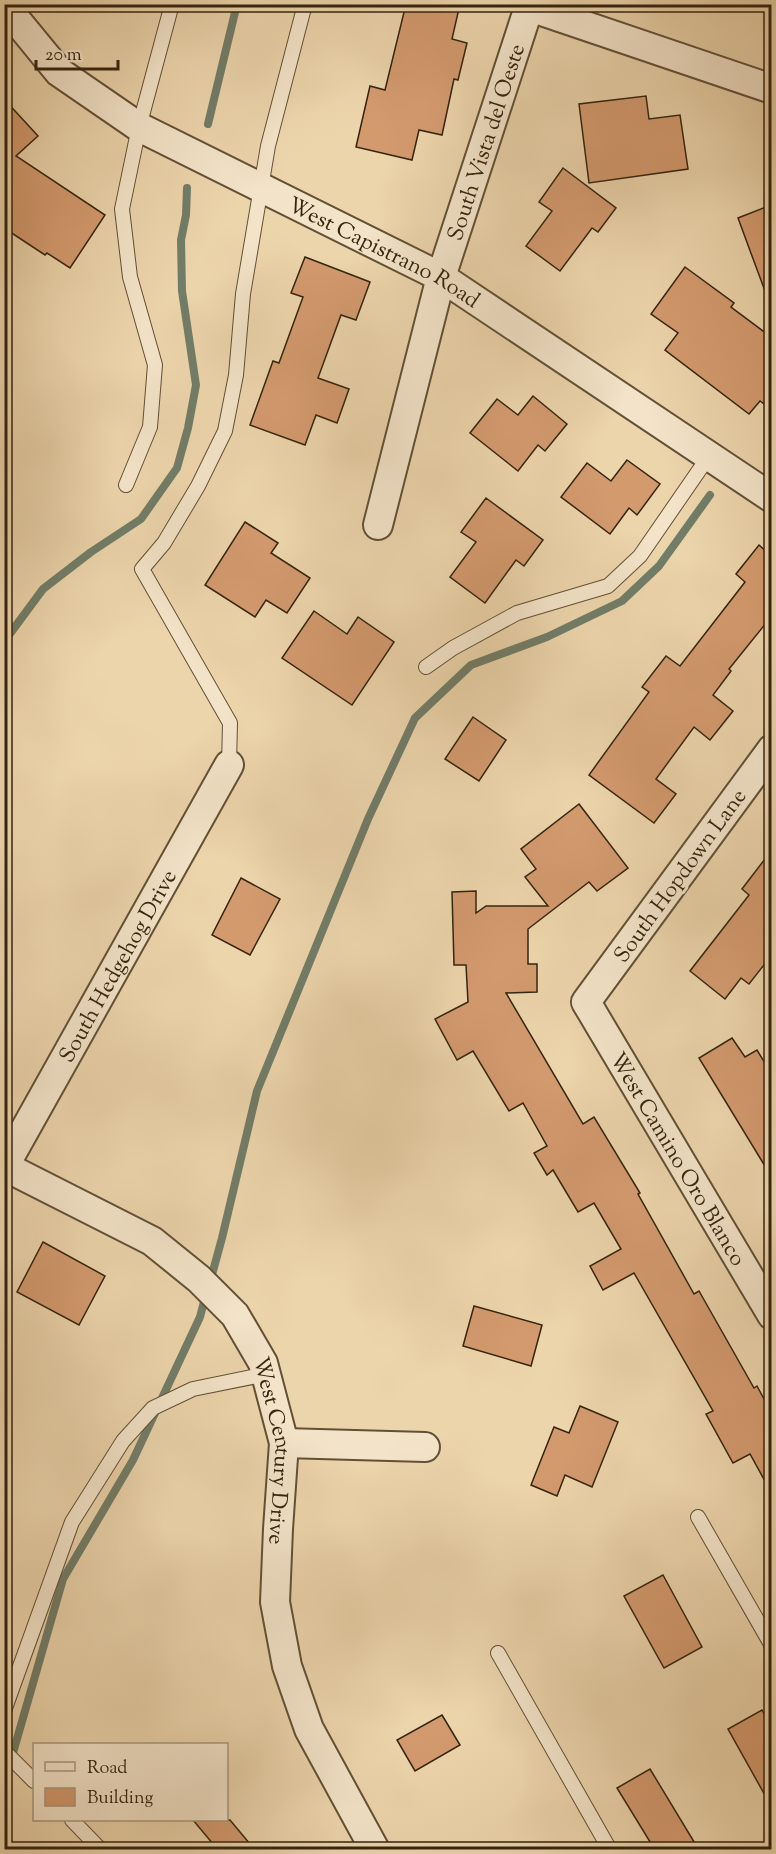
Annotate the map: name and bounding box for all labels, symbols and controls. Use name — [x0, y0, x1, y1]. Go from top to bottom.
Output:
scale bar — [36, 33, 118, 71]
street label: South Vista del Oeste — [441, 40, 535, 245]
text: 20 m — [45, 43, 82, 69]
street label: West Capistrano Road — [282, 190, 485, 318]
street label: South Hopdown Lane — [607, 783, 756, 971]
street label: South Hedgehog Drive — [53, 864, 186, 1069]
street label: West Camino Oro Blanco — [600, 1047, 752, 1273]
street label: West Century Drive — [243, 1354, 298, 1545]
legend — [33, 1743, 228, 1821]
text: Road — [87, 1756, 127, 1782]
text: Building — [87, 1786, 153, 1812]

